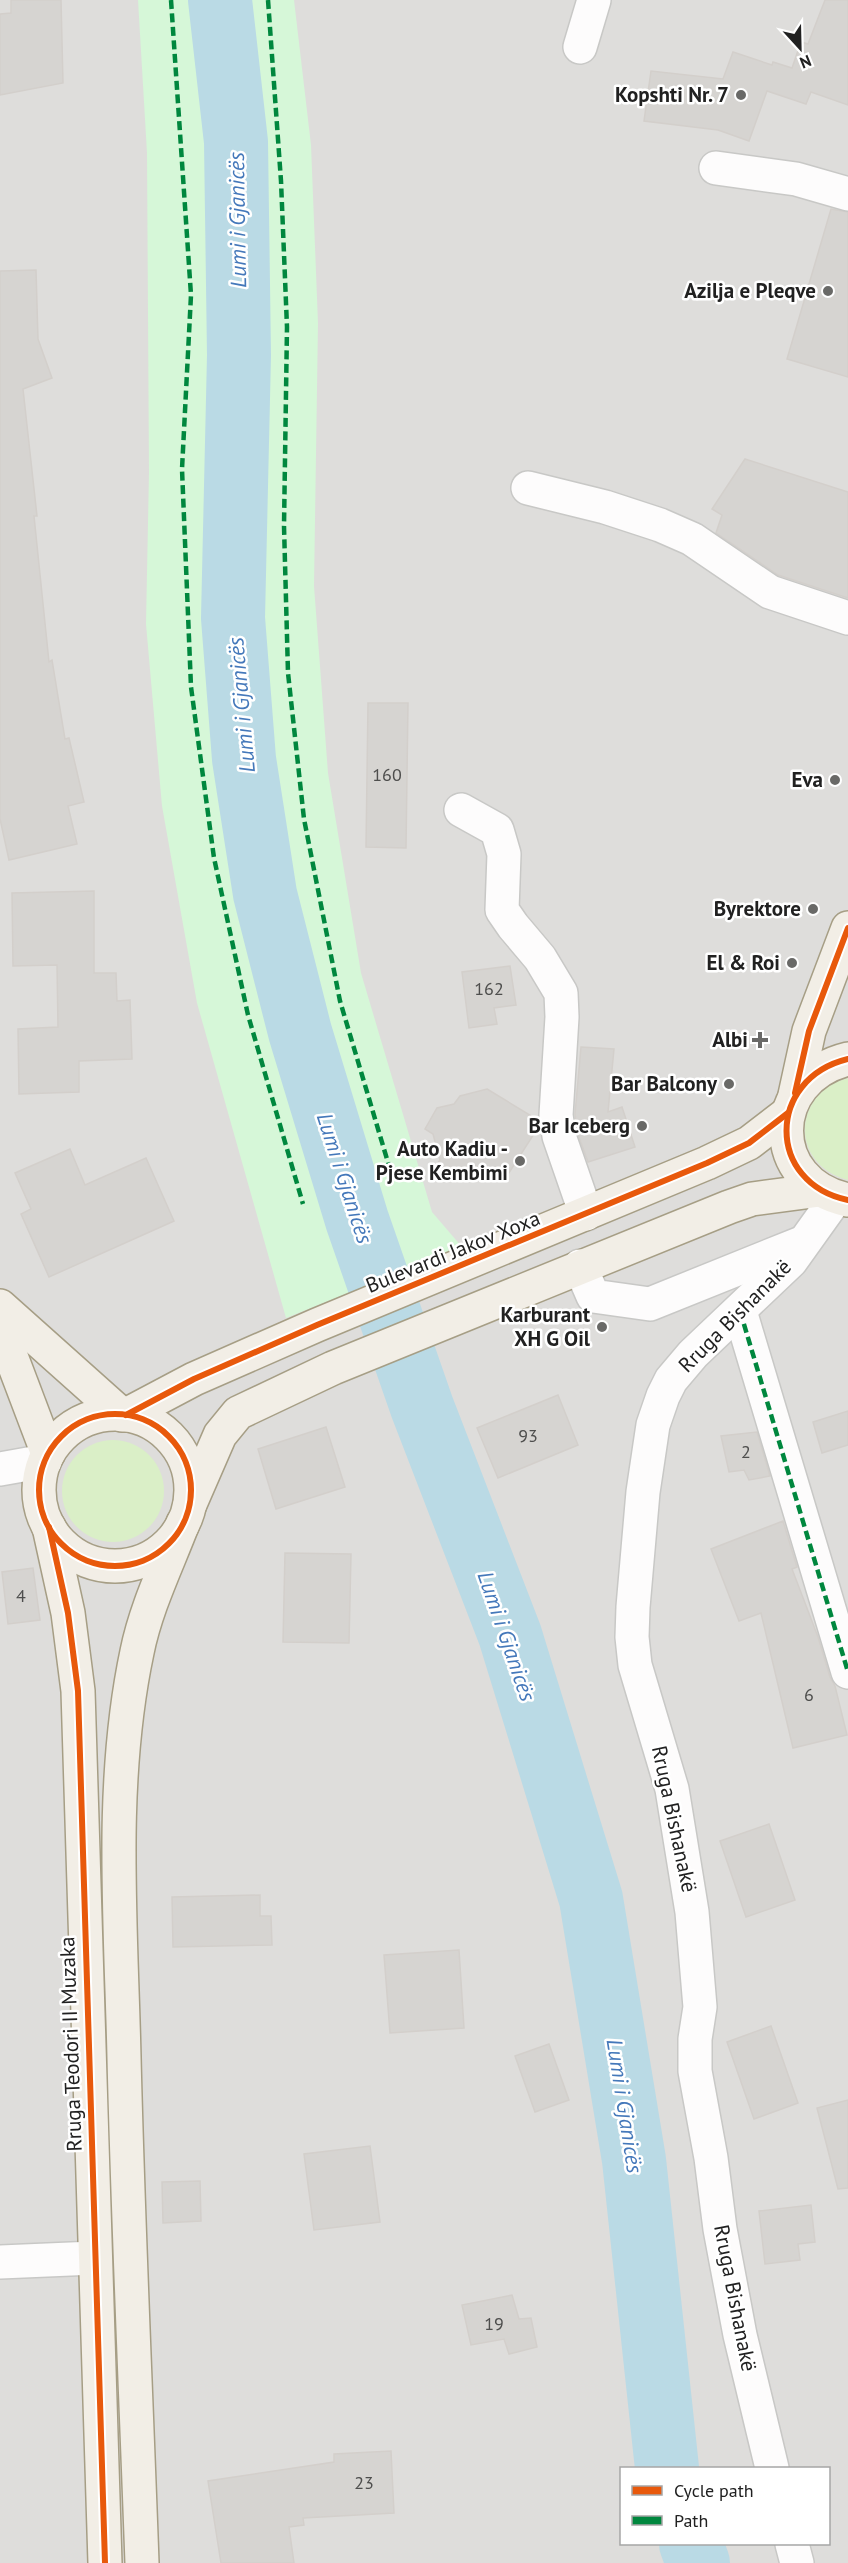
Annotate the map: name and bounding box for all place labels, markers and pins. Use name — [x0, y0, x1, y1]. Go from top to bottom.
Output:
place label: Kopshti Nr. 7 — [615, 81, 729, 108]
marker: Kopshti Nr. 7 — [734, 88, 748, 102]
place label: Azilja e Pleqve — [684, 277, 816, 304]
marker: Azilja e Pleqve — [821, 284, 835, 298]
place label: Eva — [792, 766, 823, 793]
marker: Eva — [828, 773, 842, 787]
place label: Byrektore — [714, 895, 801, 922]
marker: Byrektore — [806, 902, 820, 916]
place label: El & Roi — [707, 949, 780, 976]
marker: El & Roi — [785, 956, 799, 970]
place label: Albi — [712, 1026, 748, 1053]
marker: Albi — [753, 1033, 767, 1047]
place label: Bar Balcony — [611, 1070, 718, 1097]
marker: Bar Balcony — [722, 1077, 736, 1091]
place label: Bar Iceberg — [529, 1112, 630, 1139]
marker: Bar Iceberg — [635, 1119, 649, 1133]
place label: Auto Kadiu - Pjese Kembimi — [376, 1135, 508, 1186]
marker: Auto Kadiu - Pjese Kembimi — [513, 1154, 527, 1168]
place label: Karburant XH G Oil — [500, 1301, 591, 1352]
marker: Karburant XH G Oil — [595, 1320, 609, 1334]

